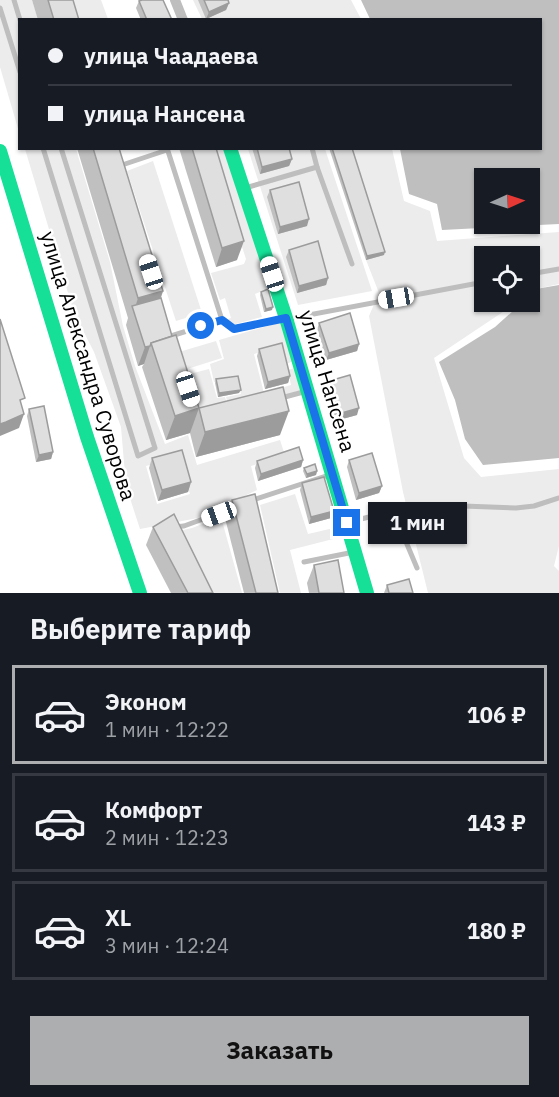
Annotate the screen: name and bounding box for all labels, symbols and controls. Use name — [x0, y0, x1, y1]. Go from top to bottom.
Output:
text: улица Чаадаева — [84, 41, 258, 70]
text: улица Нансена — [84, 99, 245, 128]
north arrow — [474, 168, 540, 234]
map controls — [474, 168, 540, 312]
street label: улица Александра Суворова — [35, 228, 143, 504]
button: locate — [474, 246, 540, 312]
car — [137, 252, 165, 292]
car — [258, 254, 286, 294]
car — [377, 286, 415, 310]
street label: улица Нансена — [293, 306, 363, 455]
route start — [187, 312, 214, 339]
car — [174, 369, 202, 409]
car — [199, 499, 239, 529]
callout: 1 мин — [368, 502, 467, 544]
route end — [333, 509, 360, 536]
text: 1 мин — [390, 509, 445, 536]
text: Выберите тариф — [30, 611, 251, 646]
text: Эконом — [105, 687, 187, 716]
icon: car — [33, 688, 87, 742]
text: 106 ₽ — [467, 700, 526, 729]
text: 1 мин · 12:22 — [105, 716, 229, 743]
text: Комфорт — [105, 795, 202, 824]
icon: car — [33, 796, 87, 850]
text: 143 ₽ — [467, 808, 526, 837]
text: 2 мин · 12:23 — [105, 824, 229, 851]
text: XL — [105, 903, 131, 932]
icon: car — [33, 904, 87, 958]
text: 180 ₽ — [467, 916, 526, 945]
text: 3 мин · 12:24 — [105, 932, 229, 959]
button: Заказать — [30, 1016, 529, 1085]

